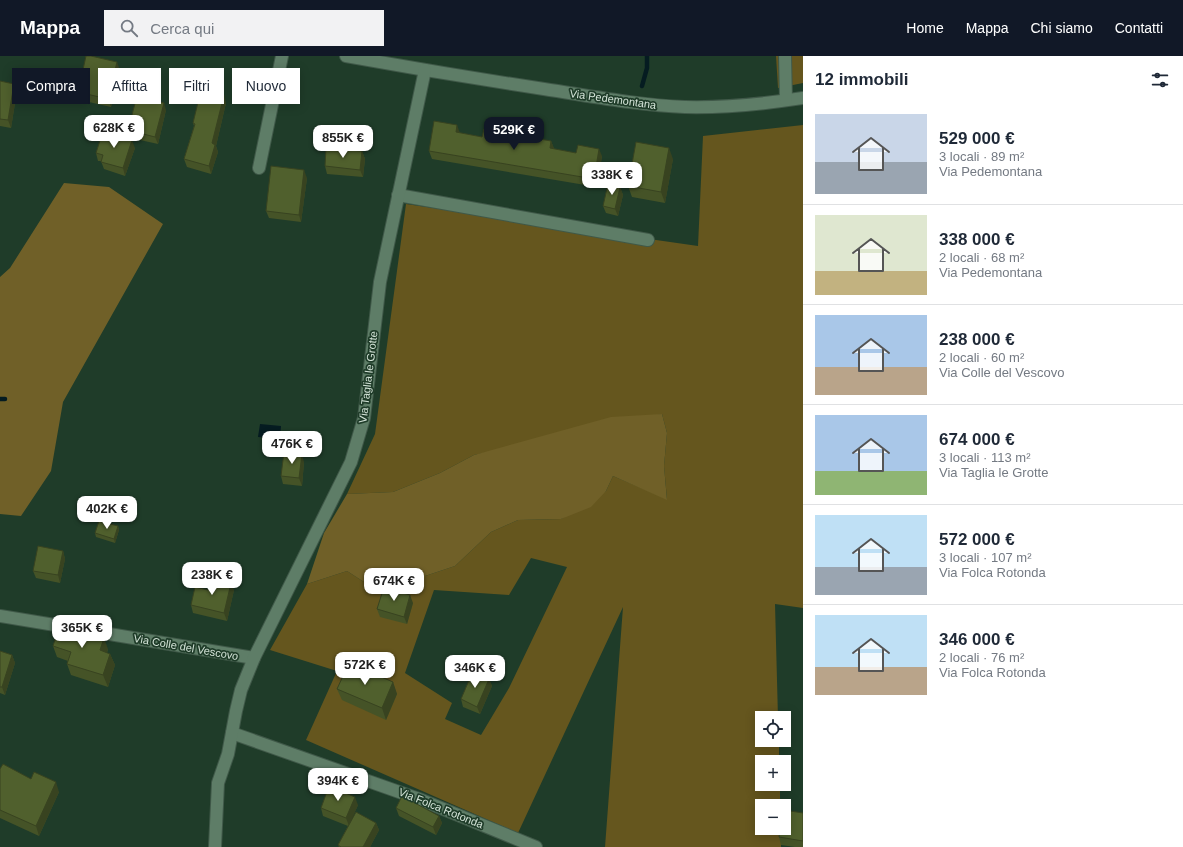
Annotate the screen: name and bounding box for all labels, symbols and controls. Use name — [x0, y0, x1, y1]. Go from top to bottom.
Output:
search box — [104, 10, 384, 46]
text: Mappa — [20, 17, 80, 38]
icon: search — [118, 17, 140, 39]
text: Cerca qui — [150, 20, 214, 37]
text: Home — [906, 20, 944, 36]
text: Mappa — [966, 20, 1009, 36]
text: Chi siamo — [1031, 20, 1093, 36]
text: Contatti — [1115, 20, 1163, 36]
chip: Compra — [12, 68, 90, 104]
chip: Affitta — [98, 68, 161, 104]
chip: Filtri — [169, 68, 224, 104]
chip: Nuovo — [232, 68, 300, 104]
icon: filters — [1149, 69, 1171, 91]
text: 12 immobili — [815, 70, 909, 89]
street label: Via Pedemontana — [569, 87, 658, 111]
pin: 628K € — [81, 115, 147, 149]
pin: 529K € — [481, 117, 547, 151]
text: 628K € — [93, 120, 135, 135]
text: 529K € — [493, 122, 535, 137]
pin: 855K € — [310, 125, 376, 159]
text: 529 000 € — [939, 129, 1015, 148]
text: 855K € — [322, 130, 364, 145]
icon: home — [847, 130, 895, 178]
text: 3 locali · 89 m² — [939, 149, 1024, 164]
pin: 338K € — [579, 162, 645, 196]
text: Via Pedemontana — [939, 164, 1042, 179]
text: 338K € — [591, 167, 633, 182]
text: 338 000 € — [939, 230, 1015, 249]
icon: home — [847, 231, 895, 279]
text: 2 locali · 68 m² — [939, 250, 1024, 265]
text: Via Pedemontana — [939, 265, 1042, 280]
street label: Via Taglia le Grotte — [356, 330, 380, 424]
text: 238 000 € — [939, 330, 1015, 349]
icon: home — [847, 331, 895, 379]
text: 2 locali · 60 m² — [939, 350, 1024, 365]
text: Via Colle del Vescovo — [939, 365, 1065, 380]
text: 674 000 € — [939, 430, 1015, 449]
pin: 476K € — [259, 431, 325, 465]
icon: home — [847, 431, 895, 479]
text: 476K € — [271, 436, 313, 451]
text: 3 locali · 113 m² — [939, 450, 1031, 465]
text: Via Taglia le Grotte — [939, 465, 1048, 480]
pin: 402K € — [74, 496, 140, 530]
text: 402K € — [86, 501, 128, 516]
text: 572 000 € — [939, 530, 1015, 549]
icon: home — [847, 531, 895, 579]
text: 3 locali · 107 m² — [939, 550, 1031, 565]
pin: 238K € — [179, 562, 245, 596]
text: Via Folca Rotonda — [939, 565, 1046, 580]
text: 238K € — [191, 567, 233, 582]
pin: 674K € — [361, 568, 427, 602]
text: 674K € — [373, 573, 415, 588]
pin: 365K € — [49, 615, 115, 649]
text: 365K € — [61, 620, 103, 635]
text: 346 000 € — [939, 630, 1015, 649]
icon: home — [847, 631, 895, 679]
street label: Via Colle del Vescovo — [133, 632, 239, 662]
text: 2 locali · 76 m² — [939, 650, 1024, 665]
pin: 572K € — [332, 652, 398, 686]
pin: 346K € — [442, 655, 508, 689]
text: 572K € — [344, 657, 386, 672]
text: 346K € — [454, 660, 496, 675]
text: Via Folca Rotonda — [939, 665, 1046, 680]
map controls — [755, 711, 791, 835]
button: locate — [755, 711, 791, 747]
button: + — [755, 755, 791, 791]
pin: 394K € — [305, 768, 371, 802]
text: 394K € — [317, 773, 359, 788]
street label: Via Folca Rotonda — [397, 786, 486, 831]
button: − — [755, 799, 791, 835]

